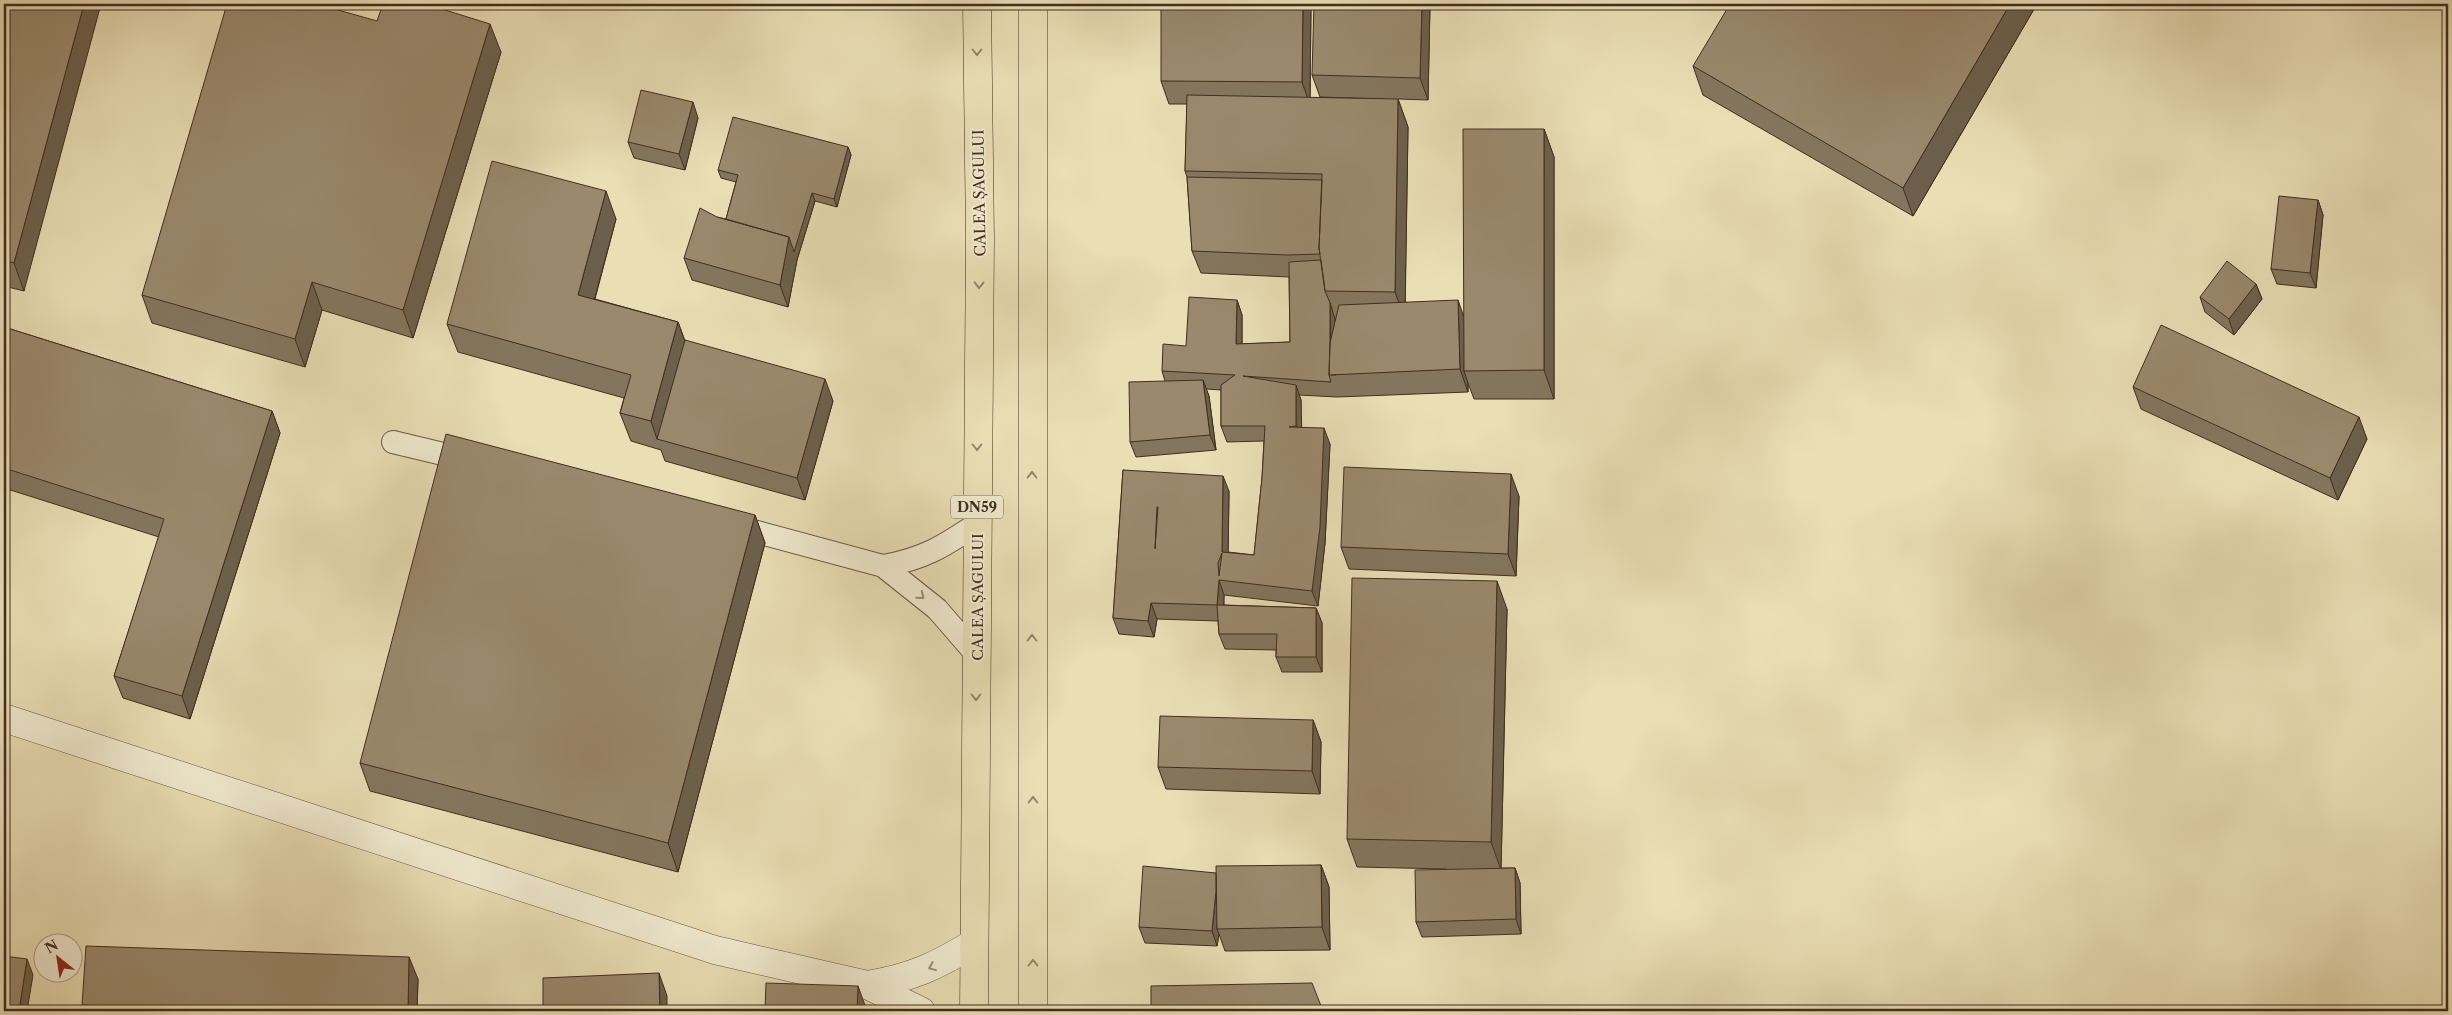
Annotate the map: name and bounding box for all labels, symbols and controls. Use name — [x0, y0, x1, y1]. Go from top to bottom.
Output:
one-way arrow — [972, 49, 982, 57]
street label: CALEA ȘAGULUI — [968, 129, 990, 257]
one-way arrow — [974, 281, 985, 289]
one-way arrow — [972, 444, 982, 452]
one-way arrow — [1027, 471, 1037, 478]
road number: DN59 — [951, 496, 1003, 518]
street label: CALEA ȘAGULUI — [968, 533, 987, 661]
one-way arrow — [915, 591, 924, 599]
one-way arrow — [1027, 633, 1037, 641]
one-way arrow — [971, 694, 981, 702]
one-way arrow — [1028, 796, 1038, 804]
north arrow — [32, 932, 82, 982]
text: N — [42, 936, 61, 958]
one-way arrow — [1028, 958, 1038, 966]
one-way arrow — [928, 961, 937, 972]

